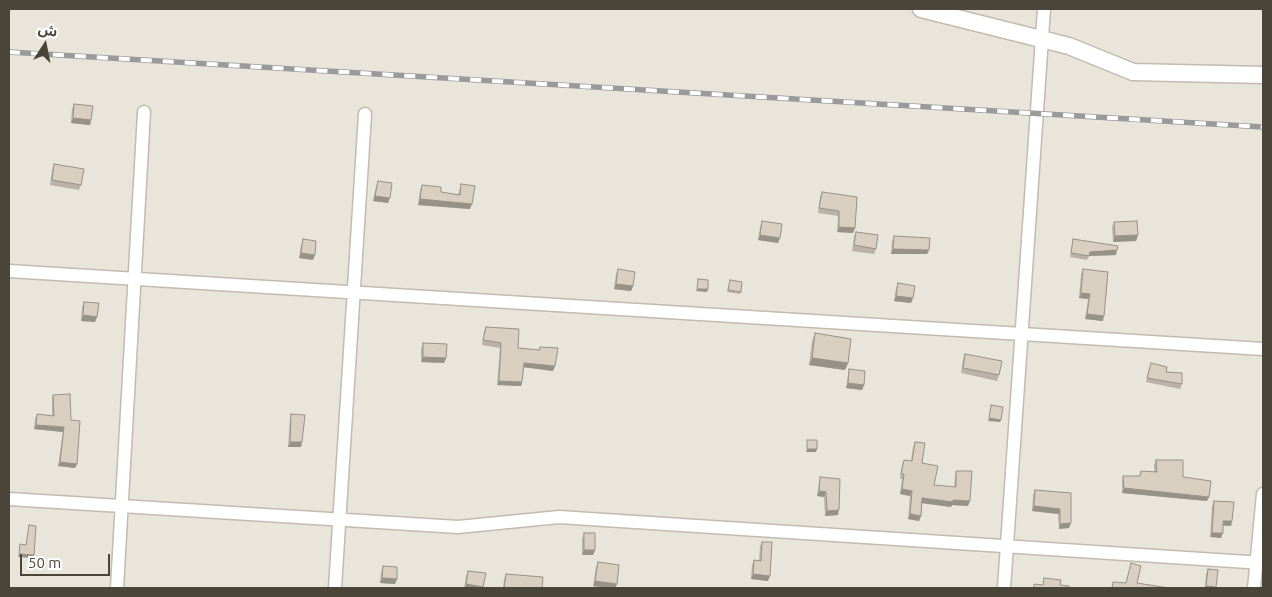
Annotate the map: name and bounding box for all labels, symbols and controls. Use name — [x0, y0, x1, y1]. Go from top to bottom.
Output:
north arrow — [20, 20, 70, 70]
text: ش — [37, 21, 59, 40]
scale bar — [22, 544, 112, 576]
text: 50 m — [28, 554, 61, 571]

